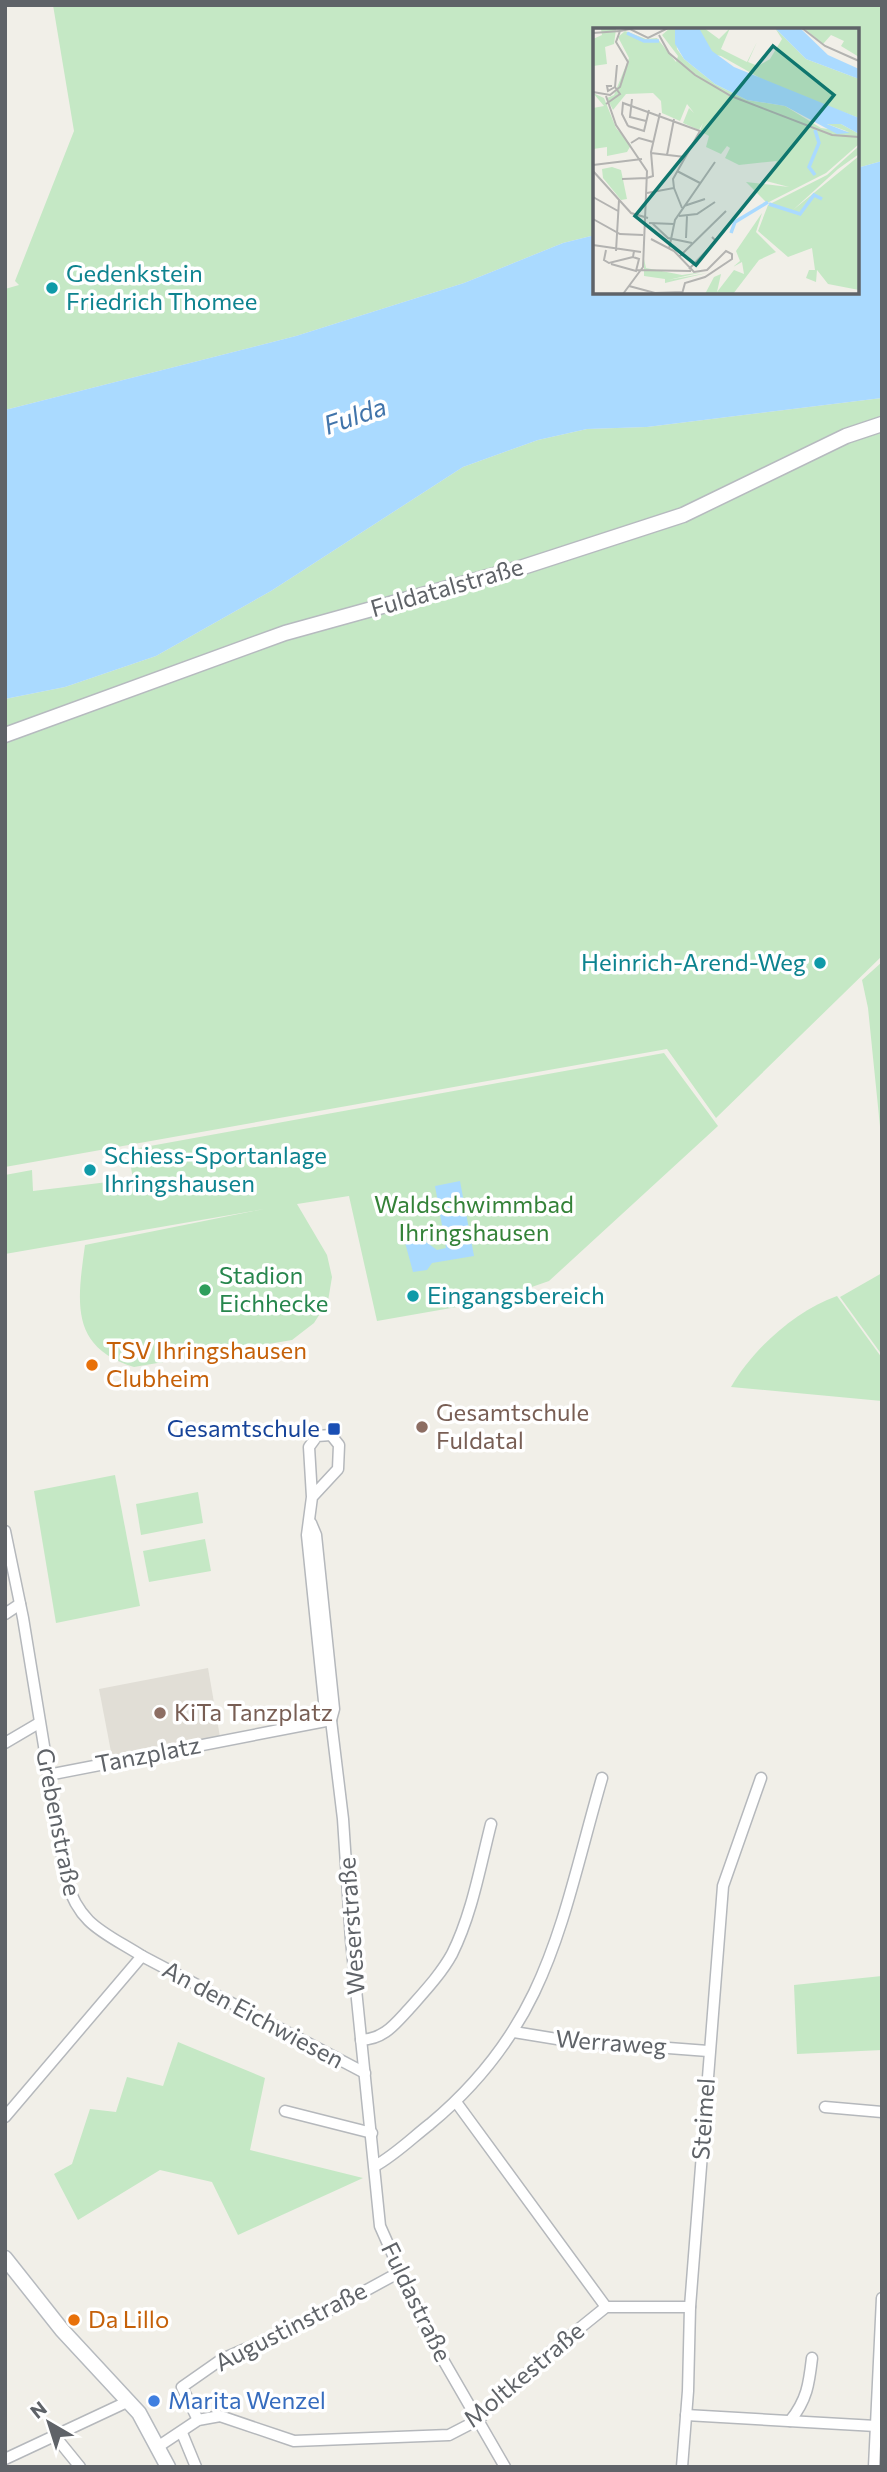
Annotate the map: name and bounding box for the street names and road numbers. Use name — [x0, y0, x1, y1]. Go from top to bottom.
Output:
street label: Fuldatalstraße — [367, 551, 526, 622]
street label: Tanzplatz — [93, 1729, 203, 1778]
street label: Grebenstraße — [31, 1745, 88, 1898]
street label: Weserstraße — [331, 1856, 370, 1996]
street label: An den Eichwiesen — [158, 1954, 349, 2074]
street label: Werraweg — [555, 2023, 668, 2060]
street label: Steimel — [685, 2077, 720, 2161]
street label: Fuldastraße — [376, 2237, 459, 2366]
street label: Augustinstraße — [210, 2275, 371, 2376]
street label: Moltkestraße — [457, 2315, 589, 2433]

